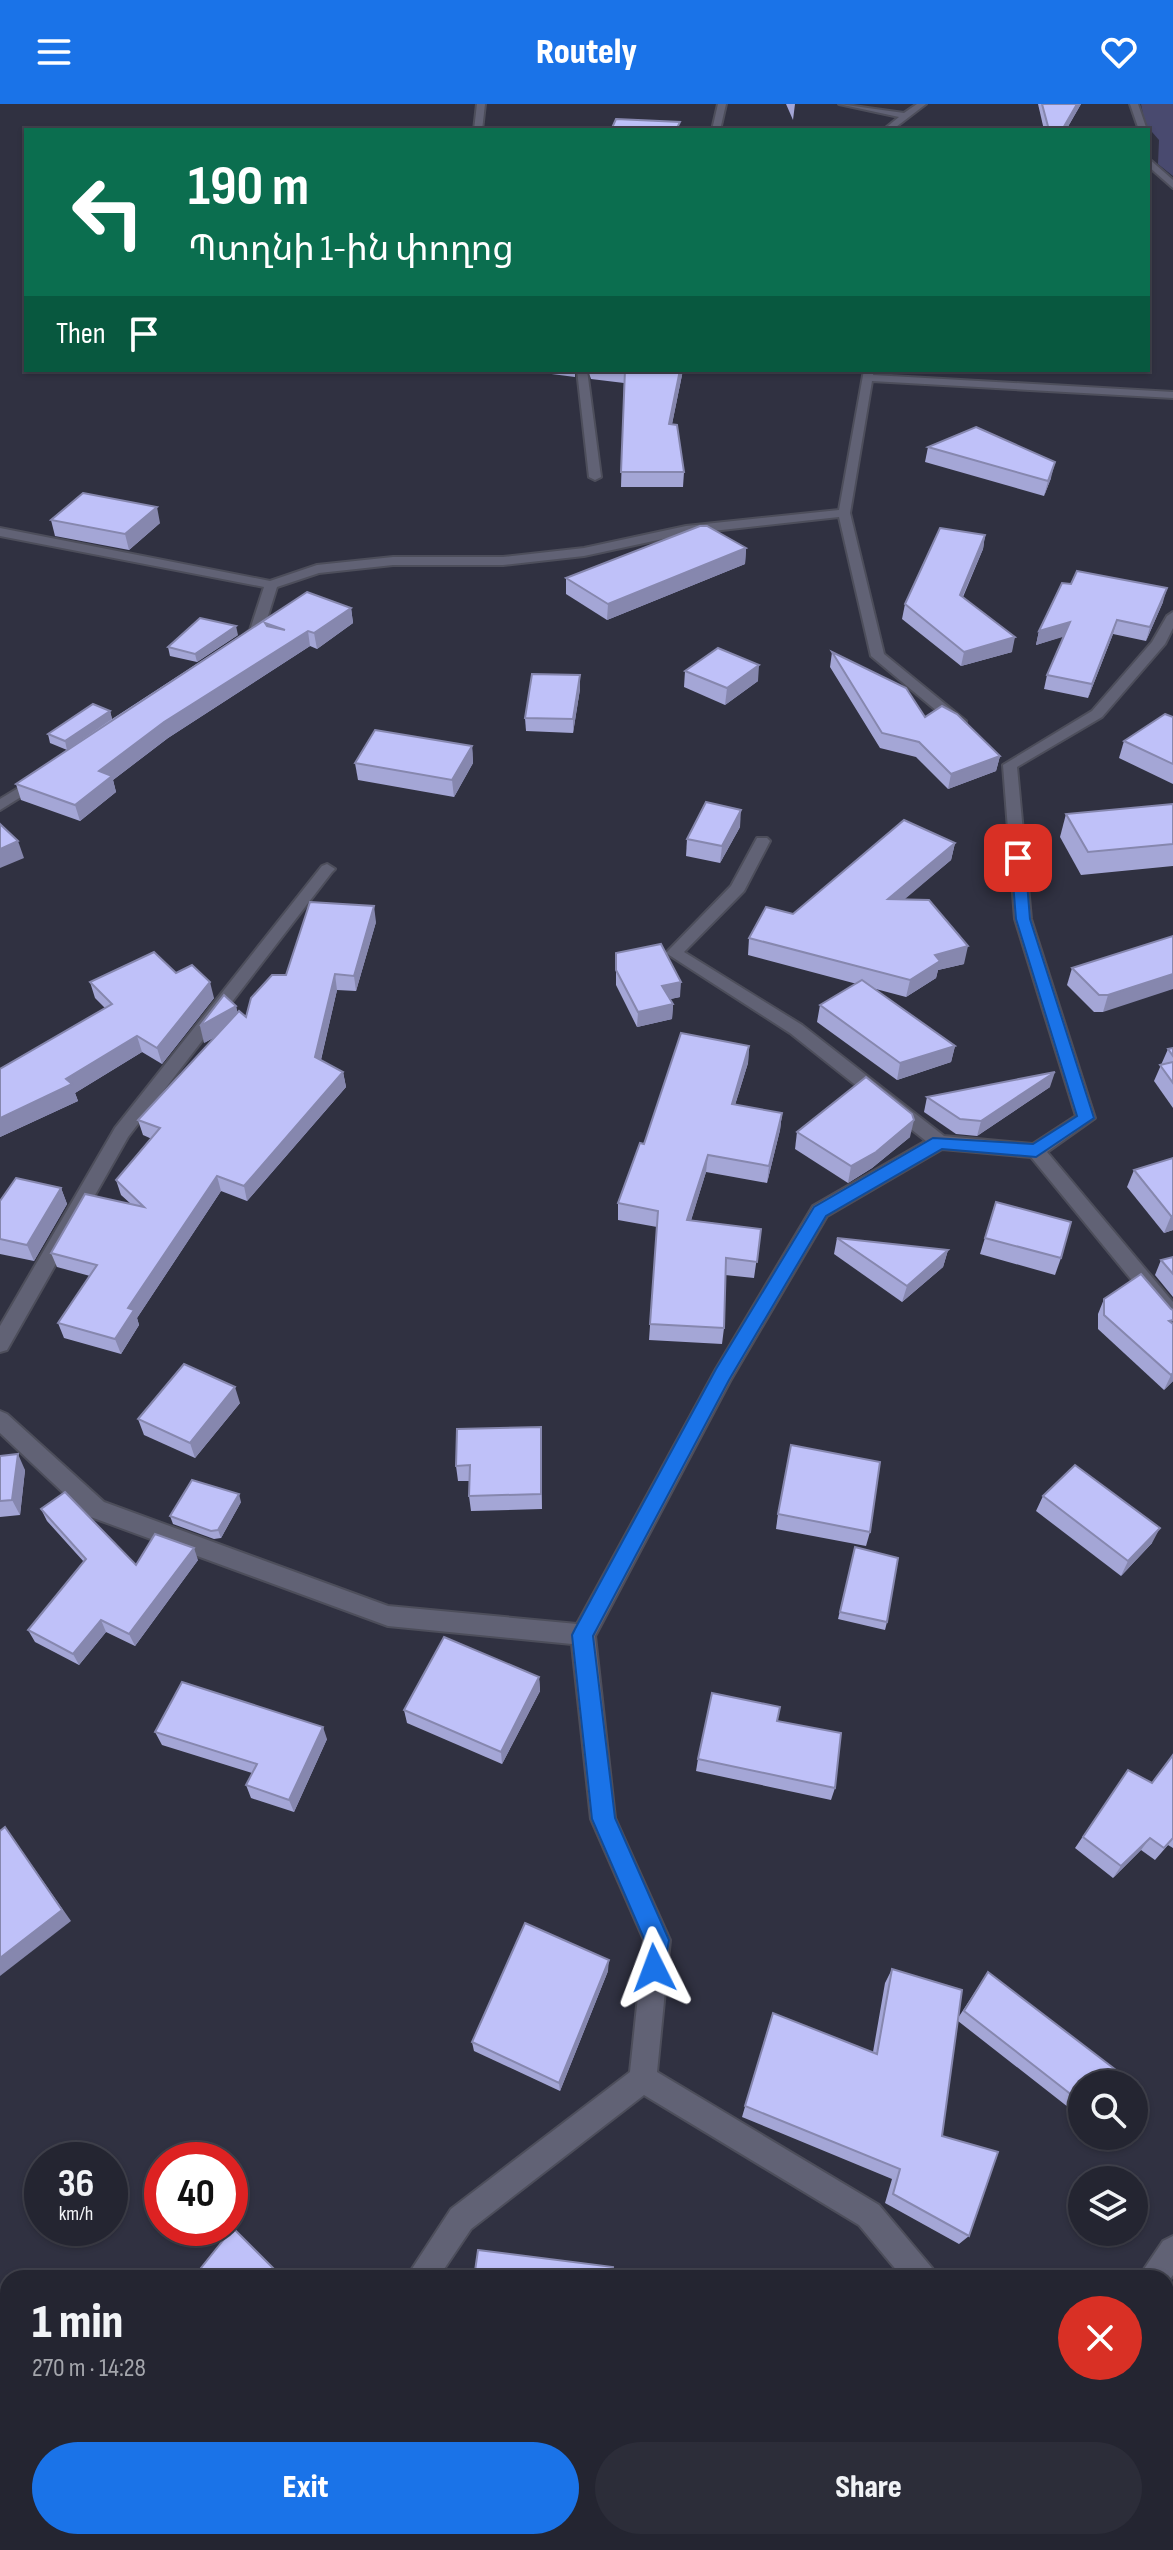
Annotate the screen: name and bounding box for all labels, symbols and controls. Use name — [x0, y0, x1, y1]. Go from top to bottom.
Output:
icon: menu — [32, 30, 76, 74]
icon: heart — [1097, 30, 1141, 74]
text: Routely — [536, 31, 637, 74]
text: 190 m — [188, 154, 309, 221]
icon: left — [56, 160, 160, 264]
text: Պտղնի 1-ին փողոց — [188, 228, 514, 271]
icon: arrive — [122, 312, 166, 356]
text: Then — [56, 316, 106, 352]
pin — [984, 824, 1052, 892]
icon: arrive — [996, 836, 1040, 880]
position arrow — [612, 1926, 696, 2010]
map controls — [1068, 2070, 1148, 2246]
button: search — [1068, 2070, 1148, 2150]
speed limit sign: 40 — [144, 2142, 248, 2246]
text: 36 — [58, 2160, 94, 2208]
button: layers — [1068, 2166, 1148, 2246]
text: km/h — [59, 2202, 93, 2226]
text: 1 min — [32, 2294, 123, 2351]
button: close — [1058, 2296, 1142, 2380]
text: 270 m · 14:28 — [32, 2353, 146, 2384]
button: Exit — [32, 2442, 579, 2534]
button: Share — [595, 2442, 1142, 2534]

